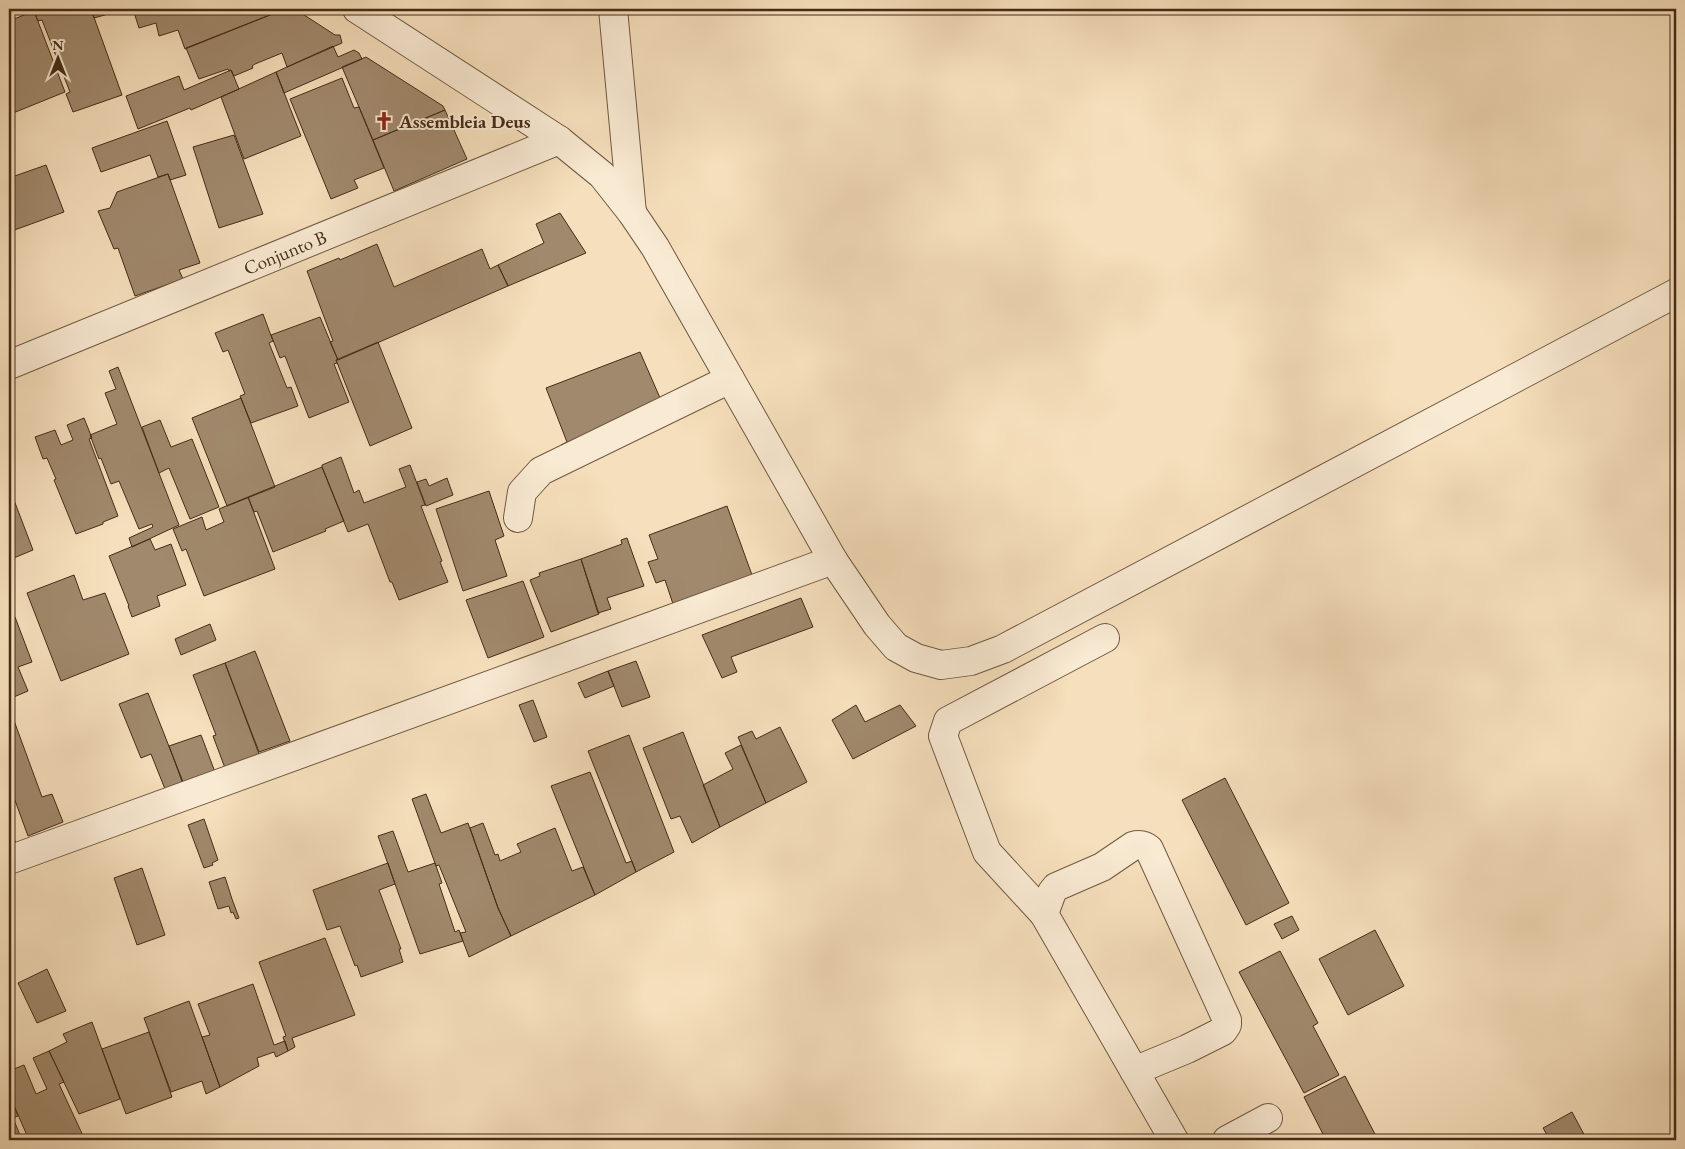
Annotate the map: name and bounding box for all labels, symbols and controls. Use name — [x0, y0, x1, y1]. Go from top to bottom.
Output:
north arrow — [32, 32, 82, 82]
text: N — [52, 36, 64, 54]
place label: Assembleia Deus — [398, 109, 531, 134]
church icon: Assembleia Deus — [373, 110, 395, 132]
street label: Conjunto B — [240, 224, 330, 280]

